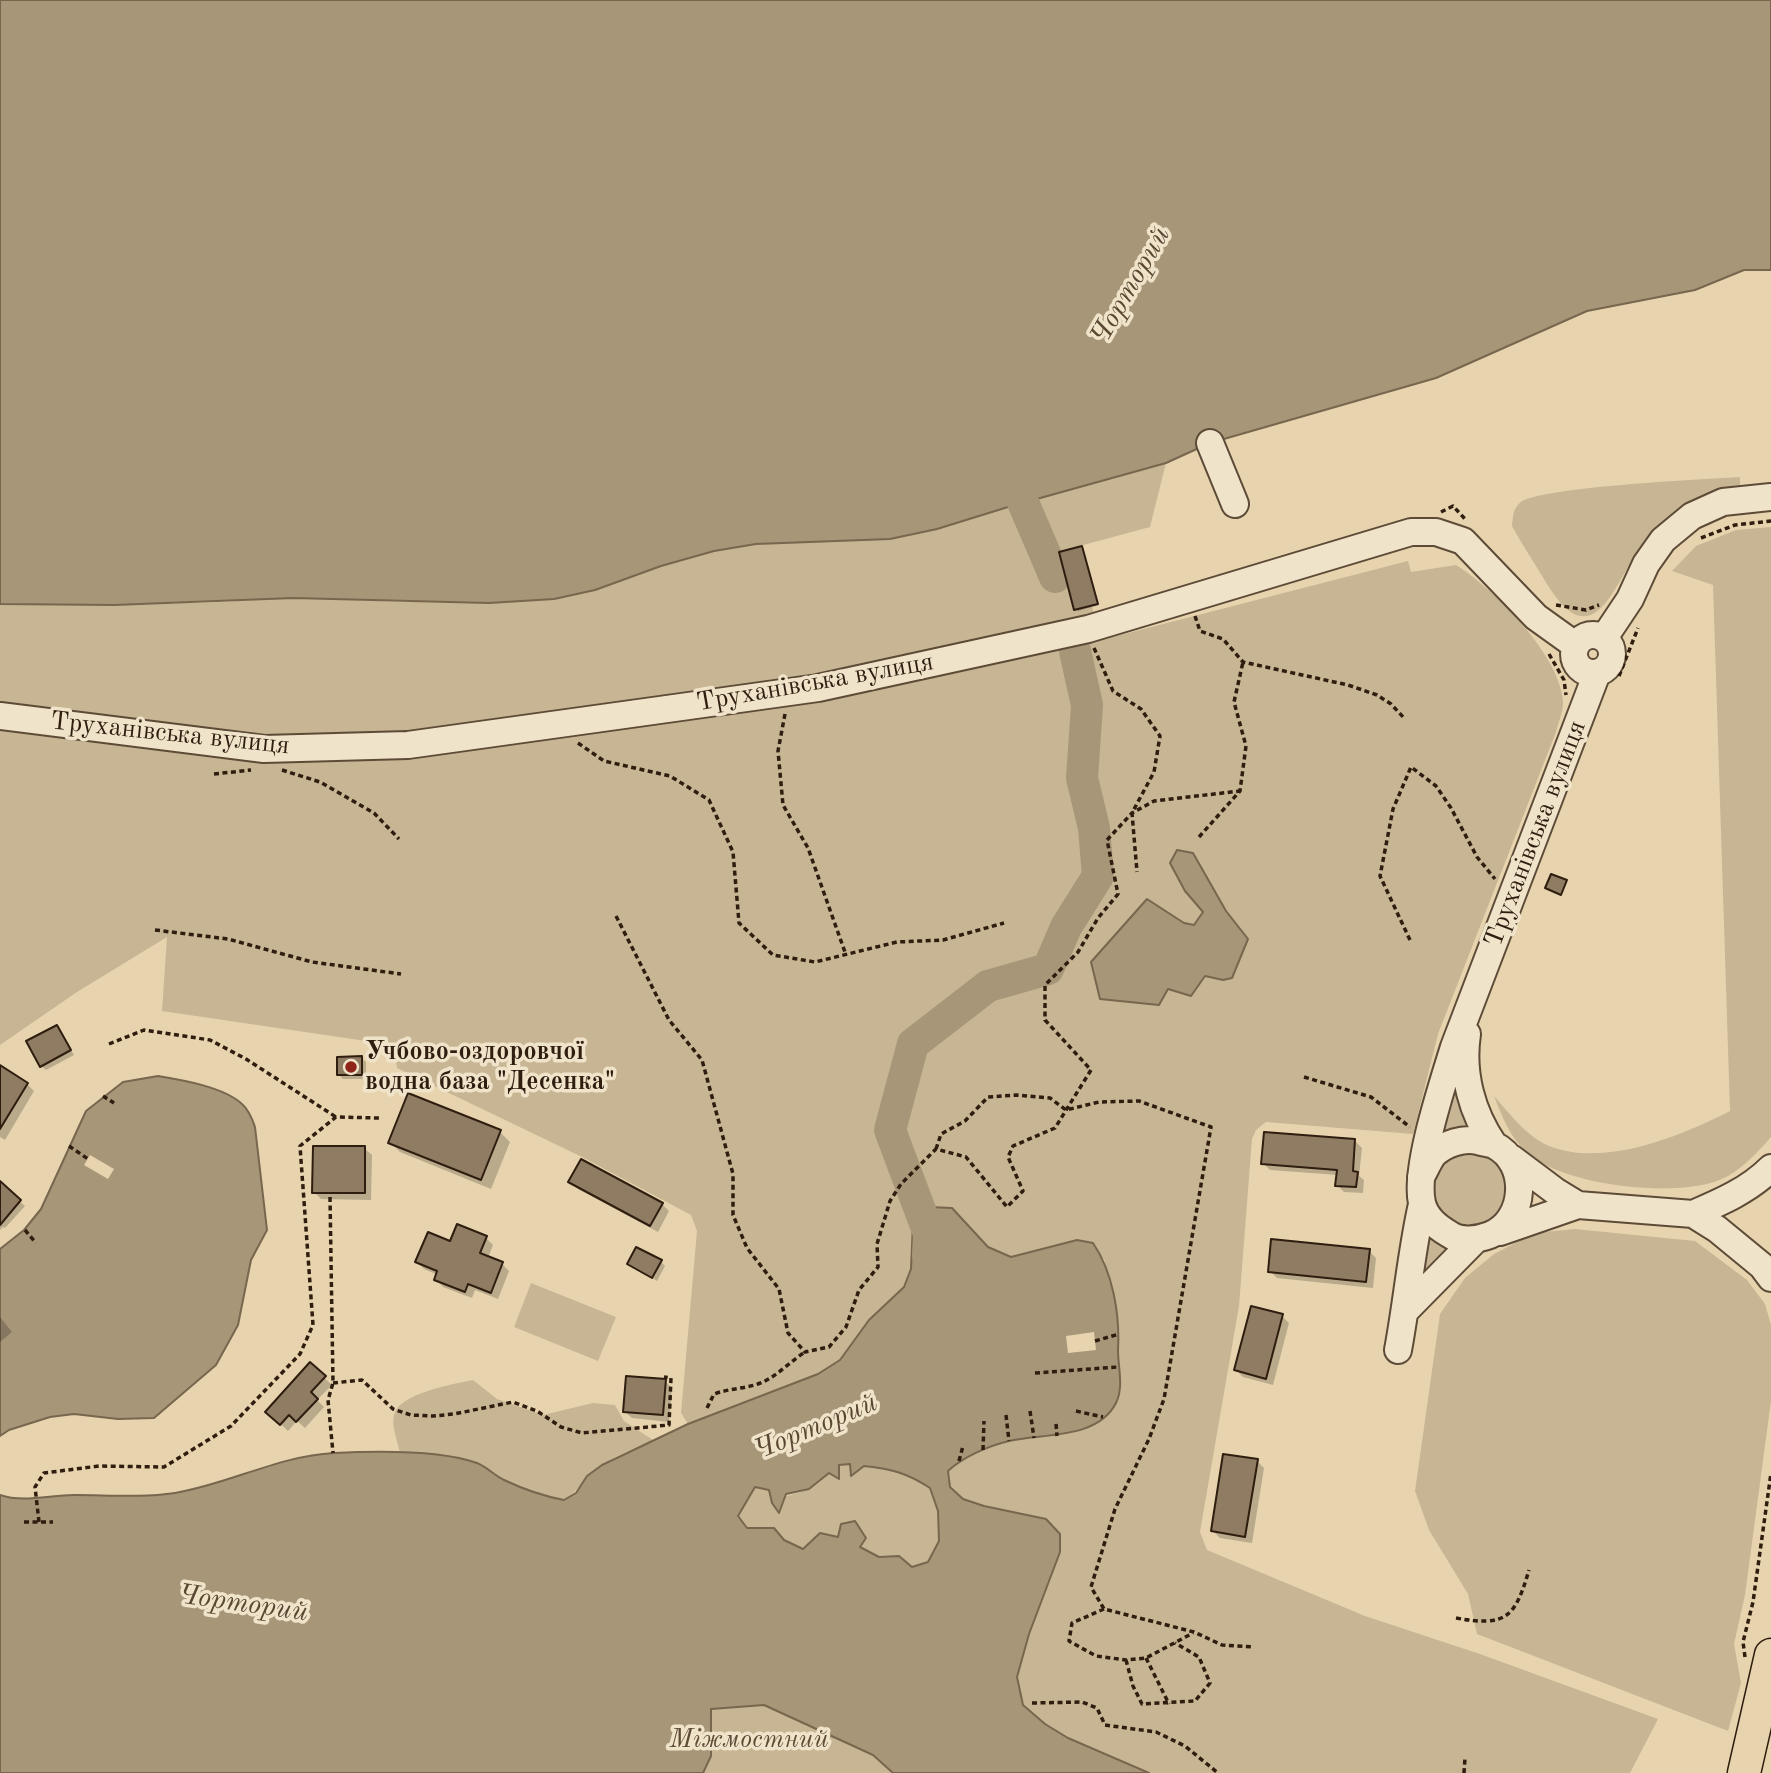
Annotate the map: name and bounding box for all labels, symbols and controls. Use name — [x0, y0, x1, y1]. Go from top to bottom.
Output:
water label: Чорторий — [1084, 221, 1178, 351]
street label: Труханівська вулиця — [694, 647, 936, 719]
street label: Труханівська вулиця — [49, 706, 291, 762]
street label: Труханівська вулиця — [1478, 716, 1594, 952]
place label: Учбово-оздоровчої водна база "Десенка" — [365, 1036, 615, 1098]
marker: Учбово-оздоровчої водна база "Десенка" — [343, 1059, 359, 1075]
water label: Чорторий — [749, 1386, 883, 1468]
water label: Чорторий — [176, 1578, 310, 1630]
park label: Міжмостний — [669, 1724, 829, 1756]

